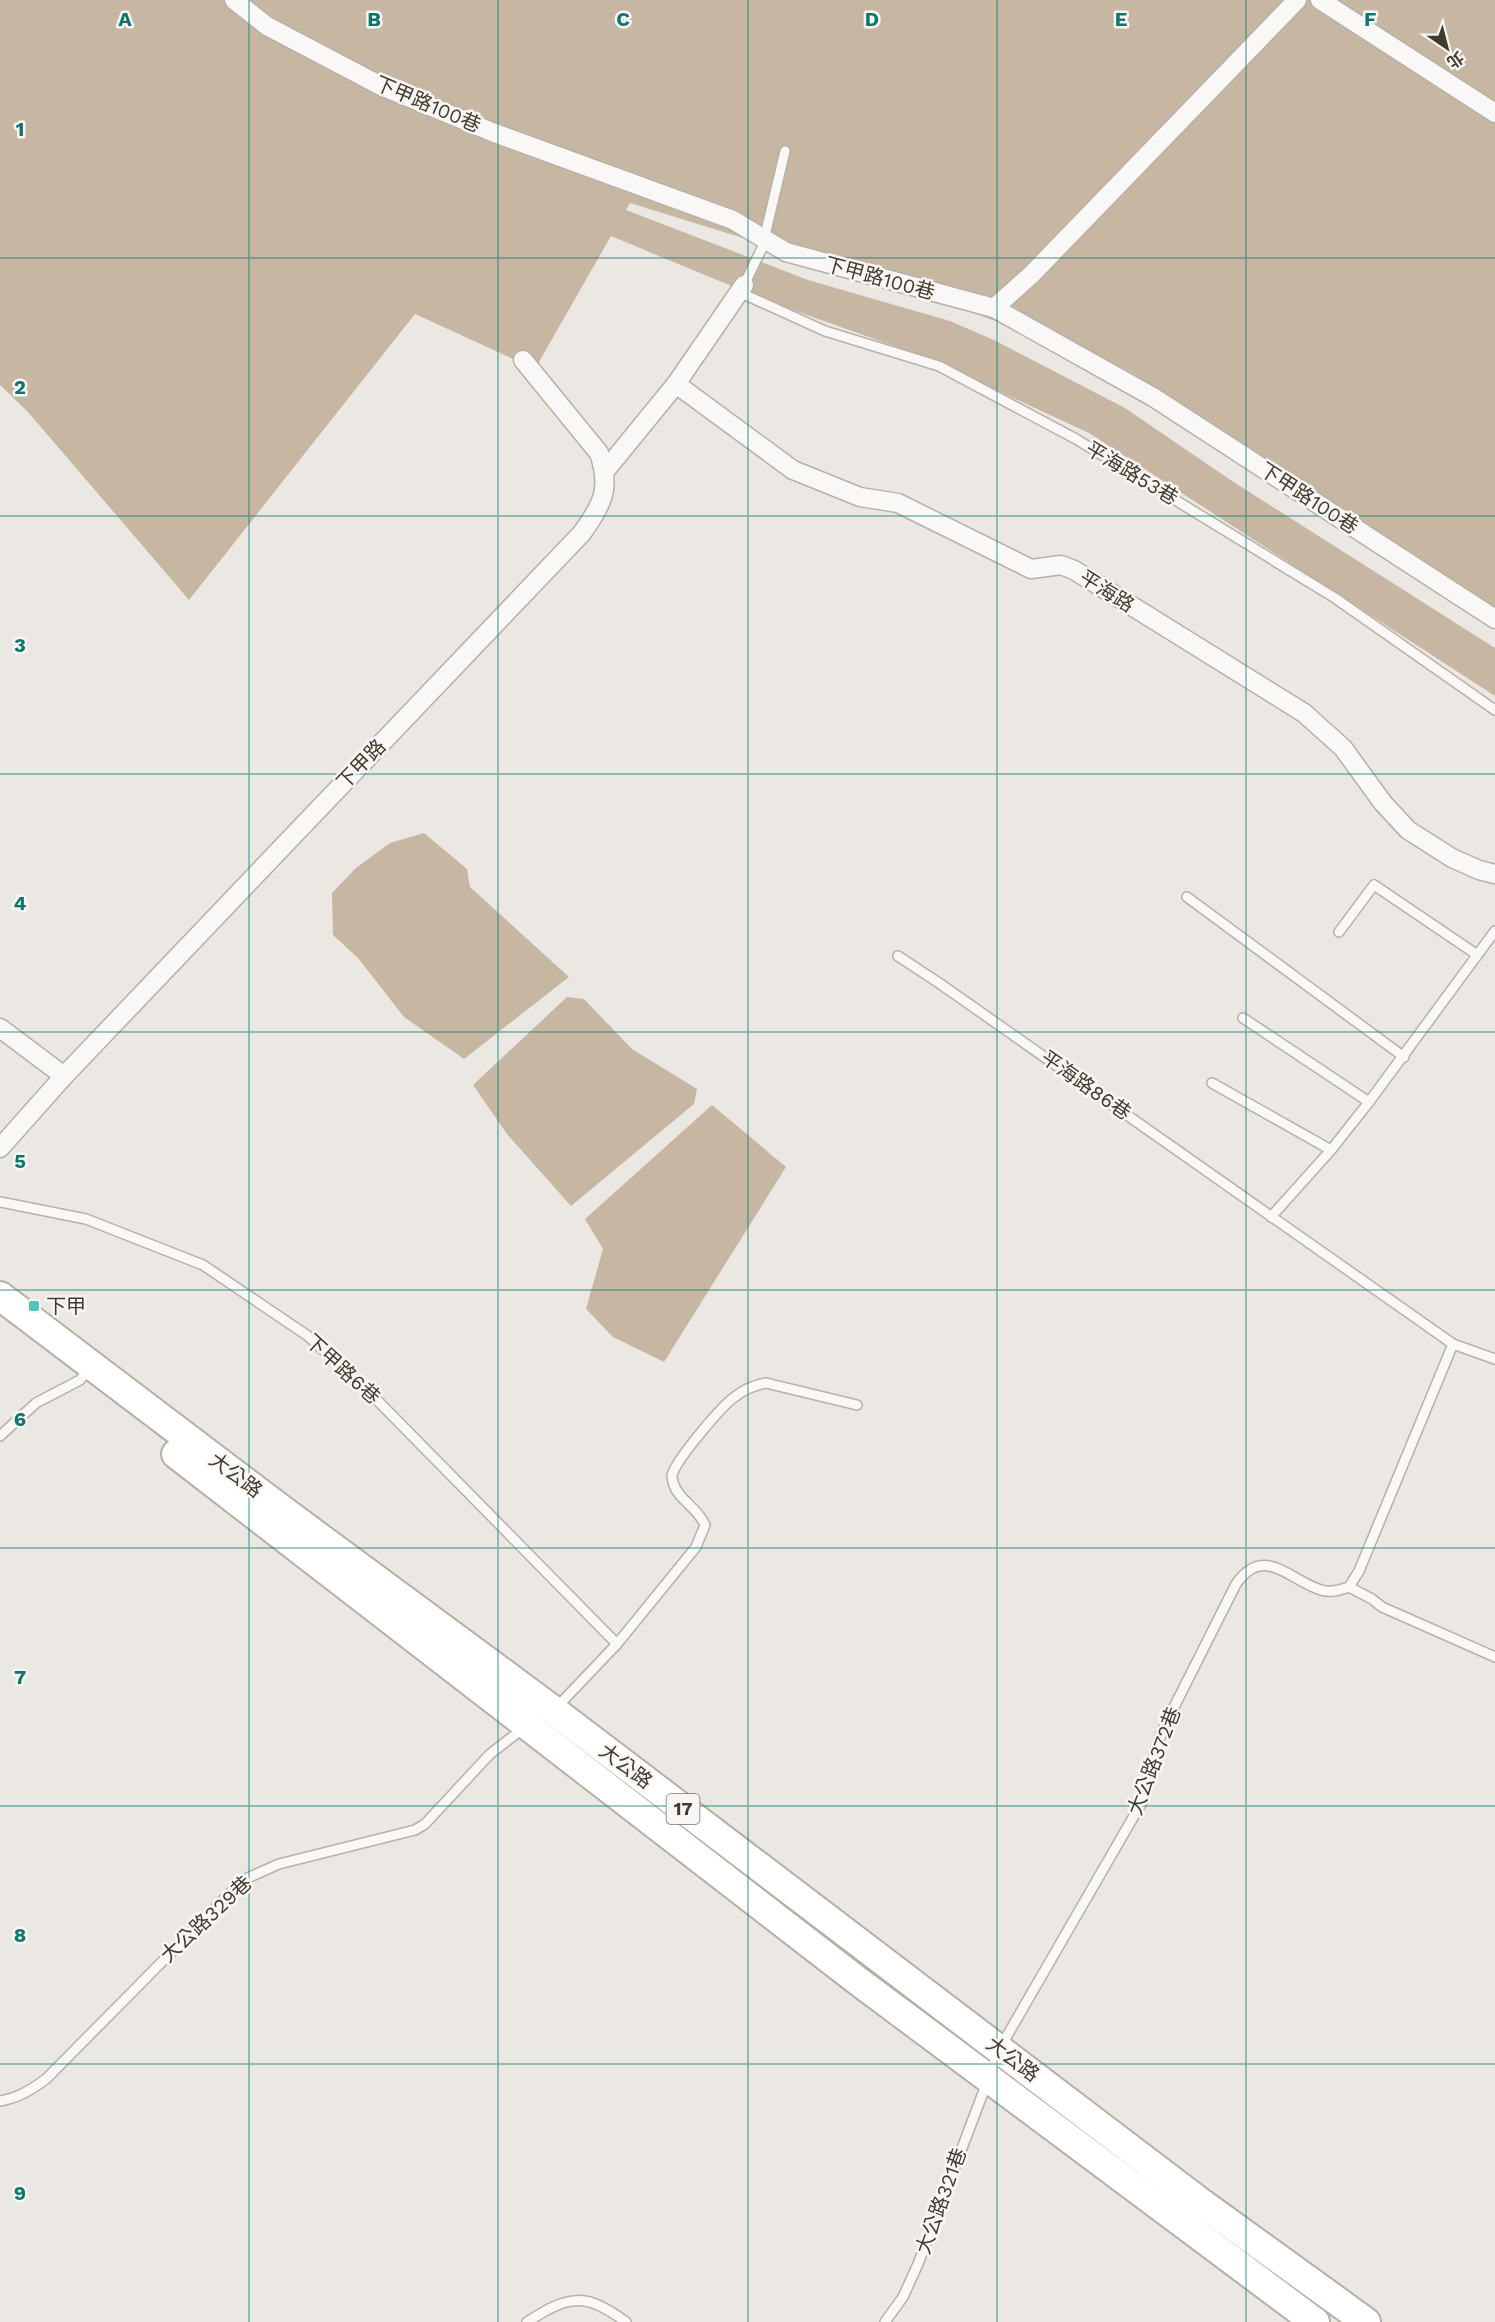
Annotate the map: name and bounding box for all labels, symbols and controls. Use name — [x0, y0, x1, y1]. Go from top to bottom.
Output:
text: A — [118, 7, 132, 31]
text: B — [367, 7, 381, 31]
text: C — [616, 7, 630, 31]
text: D — [865, 7, 879, 31]
text: E — [1115, 7, 1127, 31]
text: F — [1364, 7, 1376, 31]
north arrow — [1417, 18, 1477, 78]
text: 北 — [1443, 48, 1467, 72]
street label: 下甲路100巷 — [371, 71, 485, 137]
text: 1 — [16, 117, 24, 141]
street label: 下甲路100巷 — [822, 252, 938, 304]
text: 2 — [14, 375, 26, 399]
street label: 平海路53巷 — [1082, 436, 1182, 510]
street label: 下甲路100巷 — [1255, 457, 1363, 539]
street label: 平海路 — [1075, 565, 1139, 617]
text: 3 — [14, 633, 26, 657]
street label: 下甲路 — [332, 734, 390, 794]
text: 4 — [14, 891, 27, 915]
street label: 平海路86巷 — [1036, 1045, 1136, 1125]
text: 5 — [14, 1149, 26, 1173]
place label: 下甲 — [46, 1294, 86, 1318]
marker: 下甲 — [27, 1299, 41, 1313]
street label: 下甲路6巷 — [301, 1329, 385, 1409]
text: 6 — [14, 1407, 26, 1431]
street label: 大公路 — [205, 1447, 267, 1503]
text: 7 — [14, 1665, 26, 1689]
street label: 大公路372巷 — [1122, 1704, 1186, 1818]
street label: 大公路 — [595, 1738, 657, 1794]
road number: 17 — [666, 1794, 700, 1824]
street label: 大公路329巷 — [156, 1871, 256, 1967]
text: 8 — [14, 1923, 26, 1947]
street label: 大公路 — [982, 2031, 1044, 2087]
street label: 大公路321巷 — [911, 2145, 971, 2257]
text: 9 — [14, 2181, 26, 2205]

